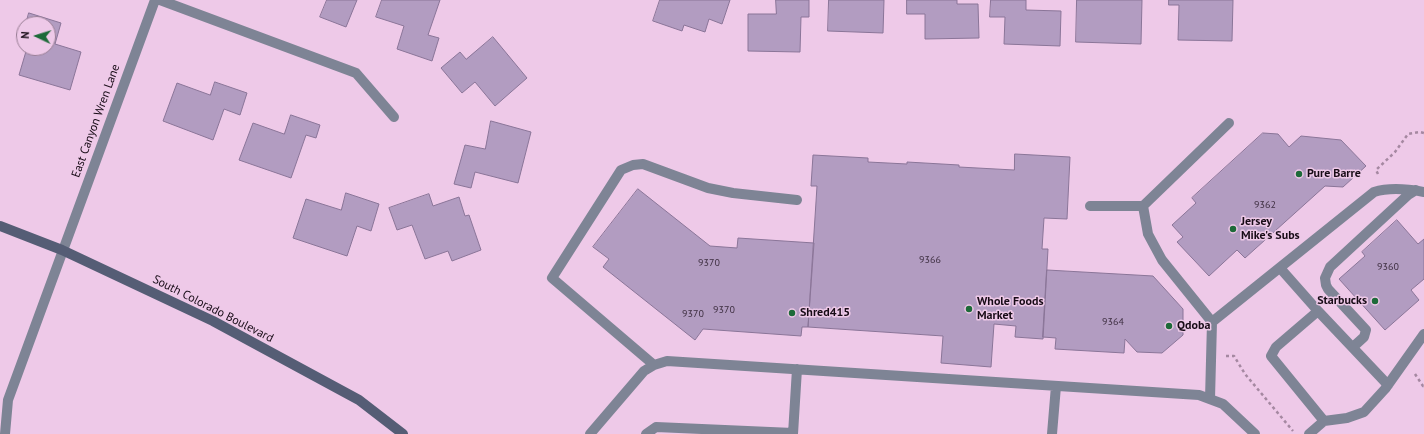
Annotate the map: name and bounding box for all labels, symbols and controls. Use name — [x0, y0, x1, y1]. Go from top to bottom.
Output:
north arrow — [16, 16, 56, 56]
text: N — [18, 31, 32, 39]
street label: East Canyon Wren Lane — [69, 62, 123, 180]
place label: Pure Barre — [1307, 167, 1361, 181]
marker: Pure Barre — [1294, 169, 1304, 179]
house number: 9362 — [1254, 199, 1276, 211]
place label: Jersey Mike's Subs — [1241, 215, 1300, 243]
marker: Jersey Mike's Subs — [1228, 224, 1238, 234]
house number: 9366 — [919, 254, 941, 266]
house number: 9370 — [698, 257, 720, 269]
house number: 9360 — [1377, 261, 1399, 273]
street label: South Colorado Boulevard — [150, 272, 276, 346]
place label: Starbucks — [1317, 294, 1367, 308]
place label: Whole Foods Market — [977, 295, 1044, 323]
marker: Starbucks — [1370, 296, 1380, 306]
house number: 9370 — [713, 304, 735, 316]
marker: Whole Foods Market — [964, 304, 974, 314]
place label: Shred415 — [800, 306, 850, 320]
house number: 9370 — [682, 308, 704, 320]
marker: Shred415 — [787, 308, 797, 318]
house number: 9364 — [1102, 316, 1124, 328]
place label: Qdoba — [1177, 319, 1210, 333]
marker: Qdoba — [1164, 321, 1174, 331]

